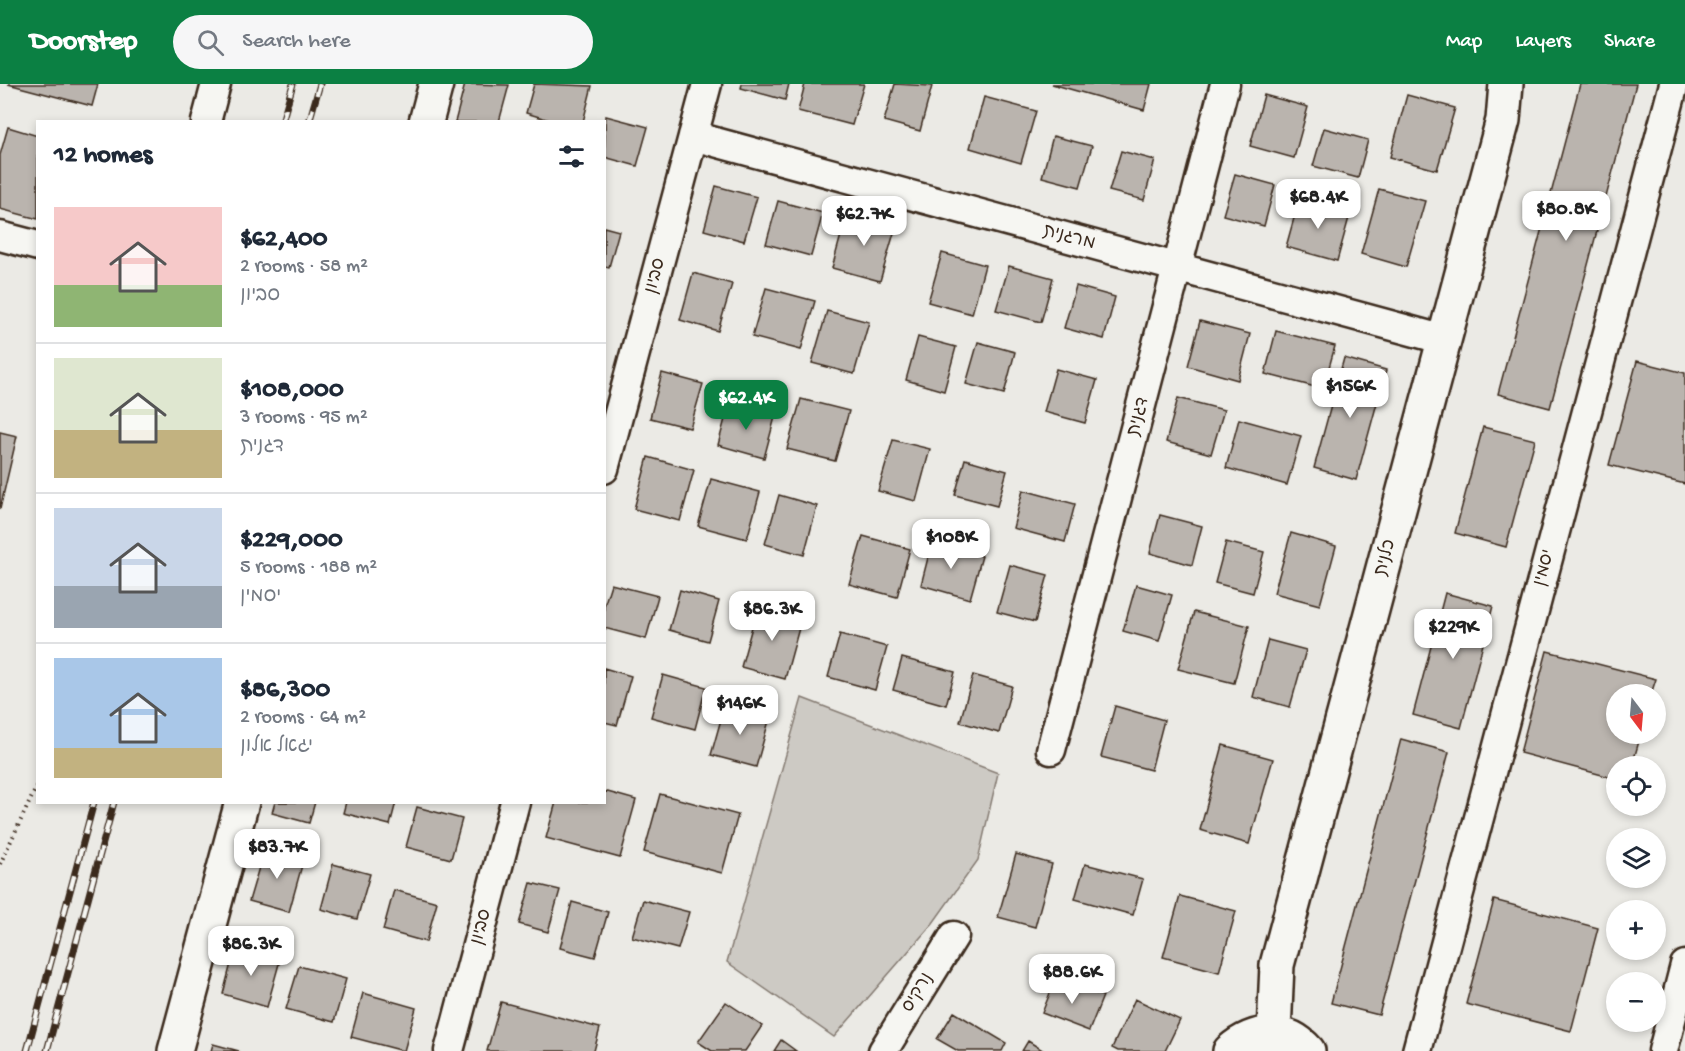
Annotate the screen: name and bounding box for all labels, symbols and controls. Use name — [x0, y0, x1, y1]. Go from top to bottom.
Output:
search box — [173, 15, 593, 69]
text: Doorstep — [30, 26, 137, 59]
icon: search — [194, 26, 227, 59]
text: Search here — [242, 29, 351, 55]
text: Map — [1446, 30, 1482, 55]
text: Layers — [1515, 30, 1571, 55]
text: Share — [1604, 30, 1655, 55]
icon: filters — [555, 140, 588, 173]
text: 12 homes — [54, 141, 152, 172]
pin: $68.4K — [1269, 179, 1367, 230]
text: $68.4K — [1290, 187, 1346, 210]
pin: $80.8K — [1517, 191, 1615, 242]
pin: $62.7K — [815, 196, 913, 247]
text: $80.8K — [1536, 199, 1596, 222]
text: $62.7K — [836, 204, 892, 227]
street label: מרגנית — [1041, 221, 1097, 255]
text: $62,400 — [240, 225, 328, 256]
icon: home — [102, 231, 174, 303]
text: 2 rooms · 58 m² — [240, 256, 368, 279]
street label: סביון — [641, 256, 671, 296]
text: סביון — [240, 285, 280, 308]
pin: $156K — [1308, 368, 1392, 419]
text: $108,000 — [240, 376, 344, 407]
text: $156K — [1326, 376, 1374, 399]
pin: $62.4K — [697, 380, 795, 431]
icon: home — [102, 382, 174, 454]
text: $62.4K — [718, 388, 774, 411]
street label: דגנית — [1124, 395, 1154, 439]
text: 3 rooms · 95 m² — [240, 407, 368, 430]
text: דגנית — [240, 436, 284, 459]
pin: $108K — [909, 519, 993, 570]
text: $229,000 — [240, 526, 343, 557]
text: $108K — [926, 527, 976, 550]
icon: home — [102, 532, 174, 604]
street label: כלנית — [1370, 537, 1401, 579]
street label: יסמין — [1530, 547, 1560, 589]
text: 5 rooms · 188 m² — [240, 557, 377, 580]
text: יסמין — [240, 586, 281, 609]
pin: $86.3K — [723, 591, 821, 642]
text: $86.3K — [743, 599, 801, 622]
pin: $229K — [1411, 609, 1495, 660]
text: $229K — [1428, 617, 1478, 640]
text: $86,300 — [240, 676, 330, 707]
icon: home — [102, 682, 174, 754]
north arrow — [1606, 684, 1666, 744]
map controls — [1606, 684, 1666, 1032]
pin: $146K — [698, 685, 782, 736]
text: $146K — [716, 693, 764, 716]
text: 2 rooms · 64 m² — [240, 707, 366, 730]
text: יגאל אלון — [240, 736, 313, 759]
button: locate — [1606, 756, 1666, 816]
button: layers — [1606, 828, 1666, 888]
pin: $83.7K — [228, 829, 326, 880]
text: $83.7K — [248, 837, 306, 860]
button: + — [1606, 900, 1666, 960]
street label: סביון — [467, 907, 497, 947]
pin: $86.3K — [202, 926, 300, 977]
text: $86.3K — [222, 934, 280, 957]
pin: $88.6K — [1023, 954, 1121, 1005]
text: $88.6K — [1043, 962, 1101, 985]
street label: נרקיס — [898, 969, 938, 1017]
button: − — [1606, 972, 1666, 1032]

